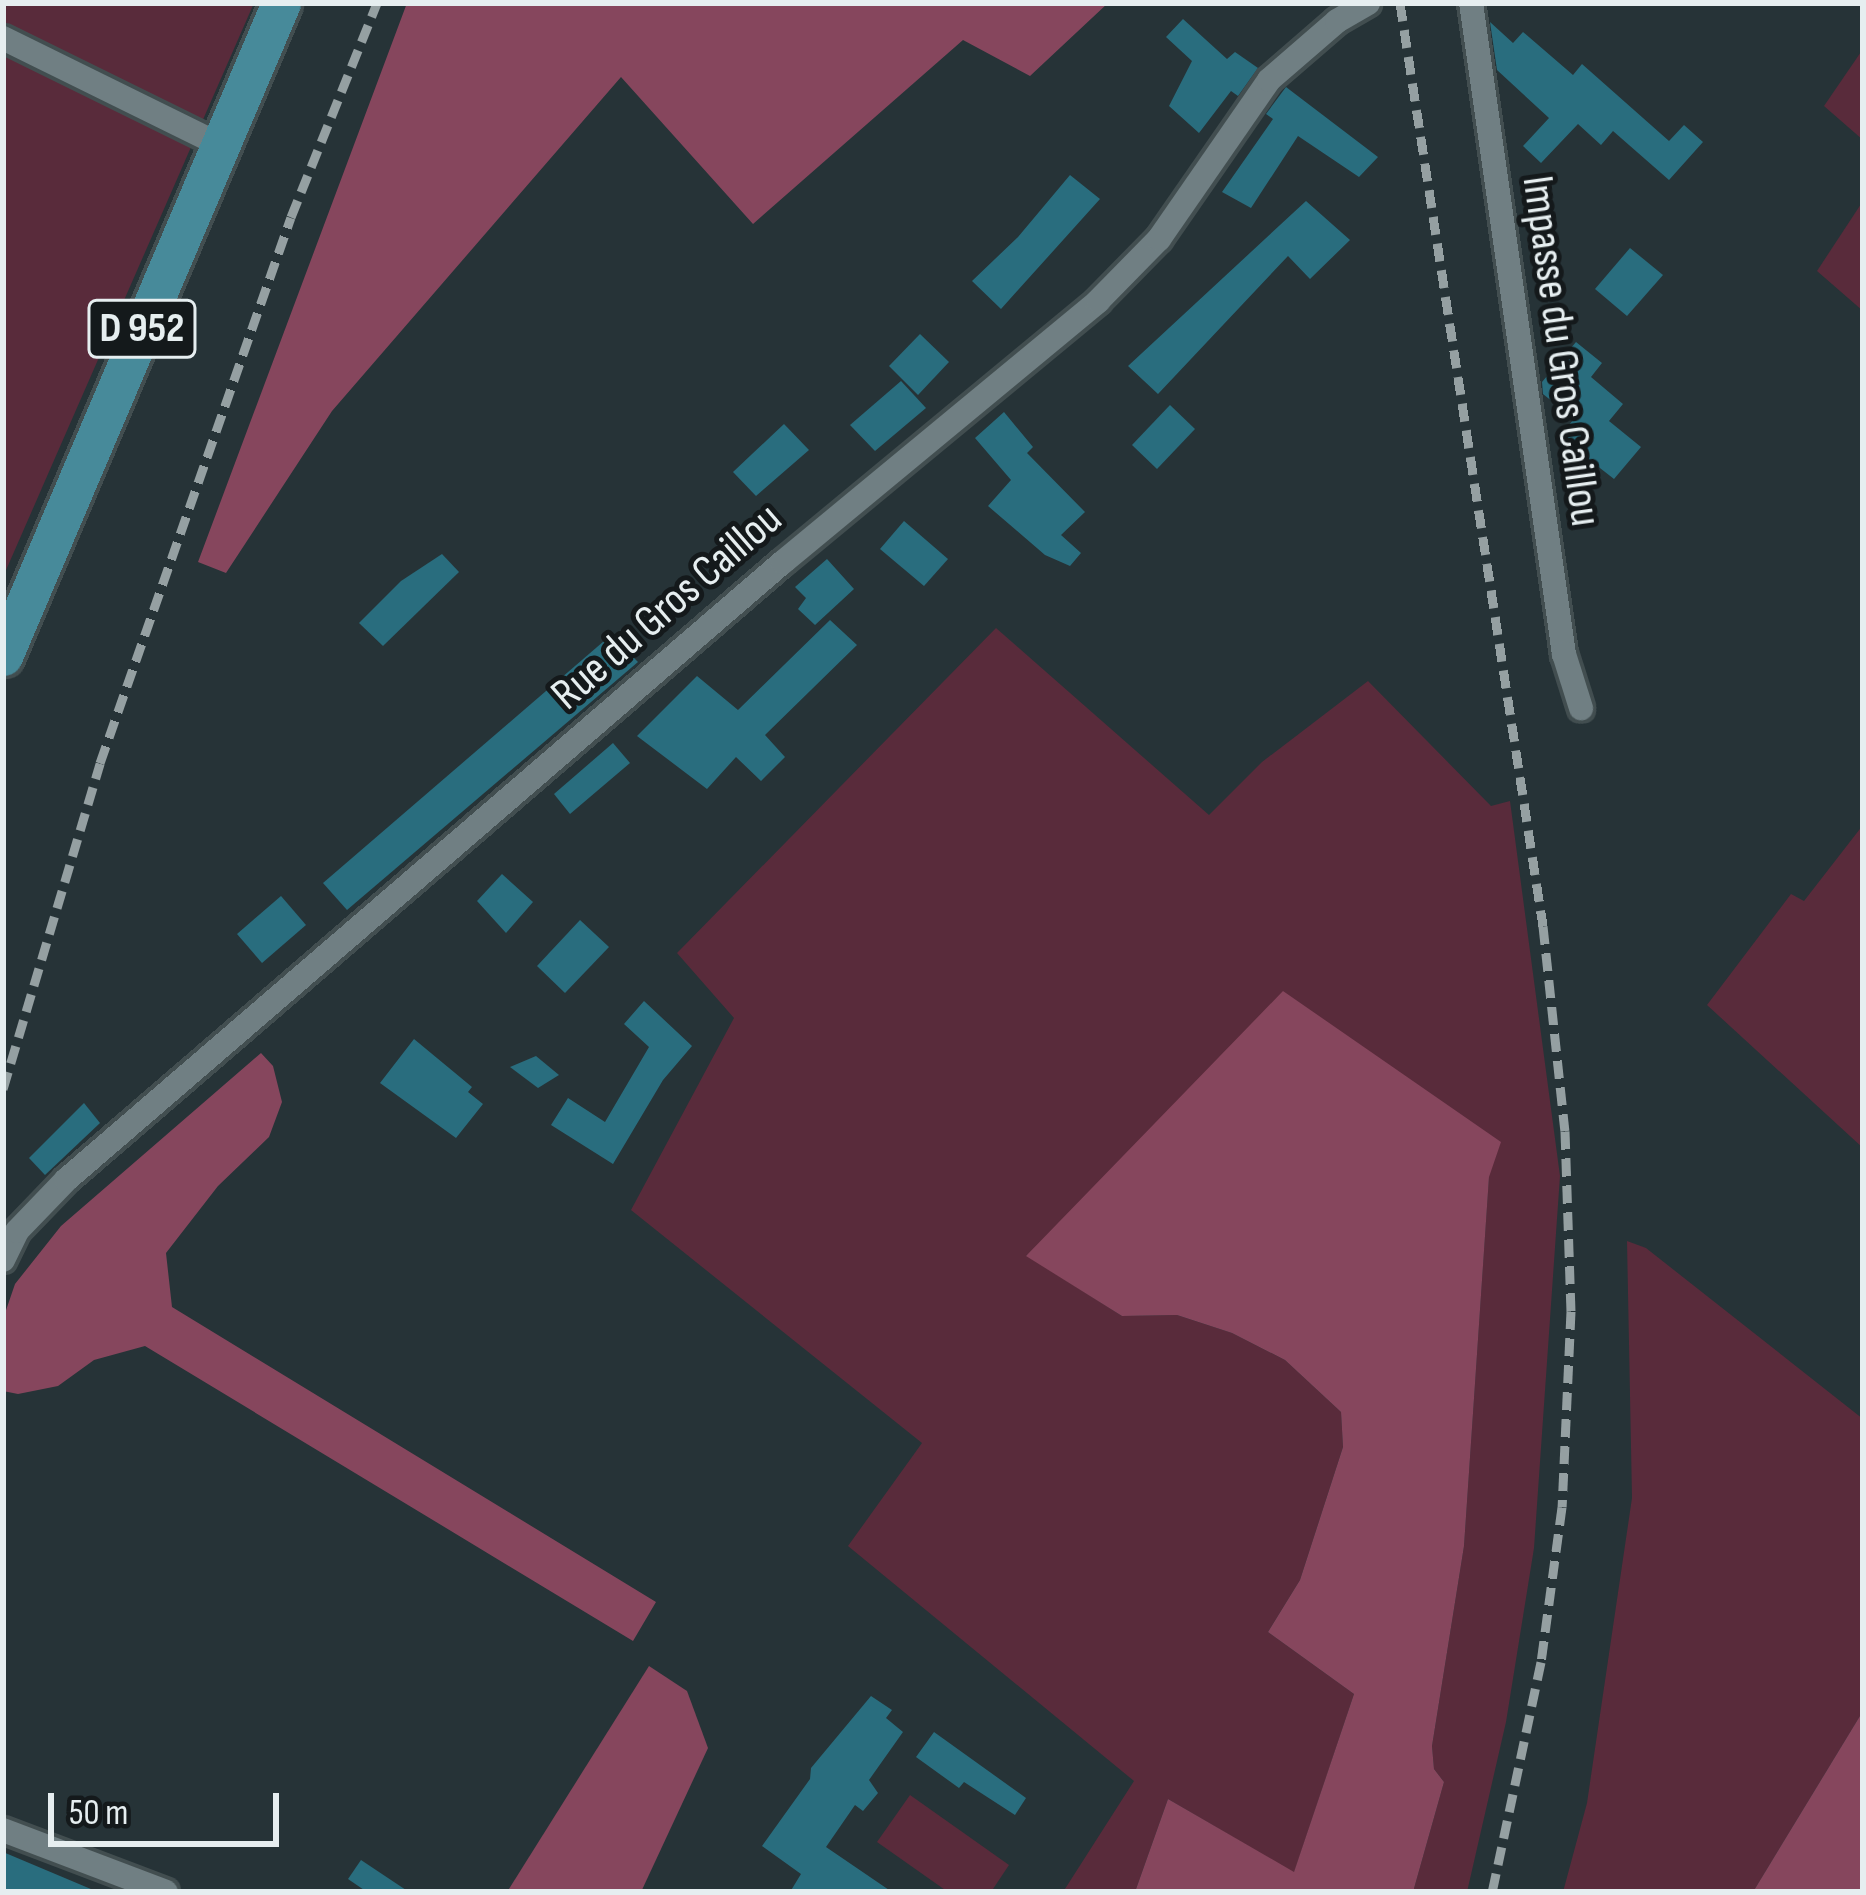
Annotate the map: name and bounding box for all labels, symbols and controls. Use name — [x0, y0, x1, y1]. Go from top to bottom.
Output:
street label: Impasse du Gros Caillou — [1510, 172, 1612, 530]
road number: D 952 — [85, 293, 199, 365]
street label: Rue du Gros Caillou — [541, 492, 793, 722]
scale bar — [54, 1769, 285, 1843]
text: 50 m — [69, 1792, 128, 1835]

